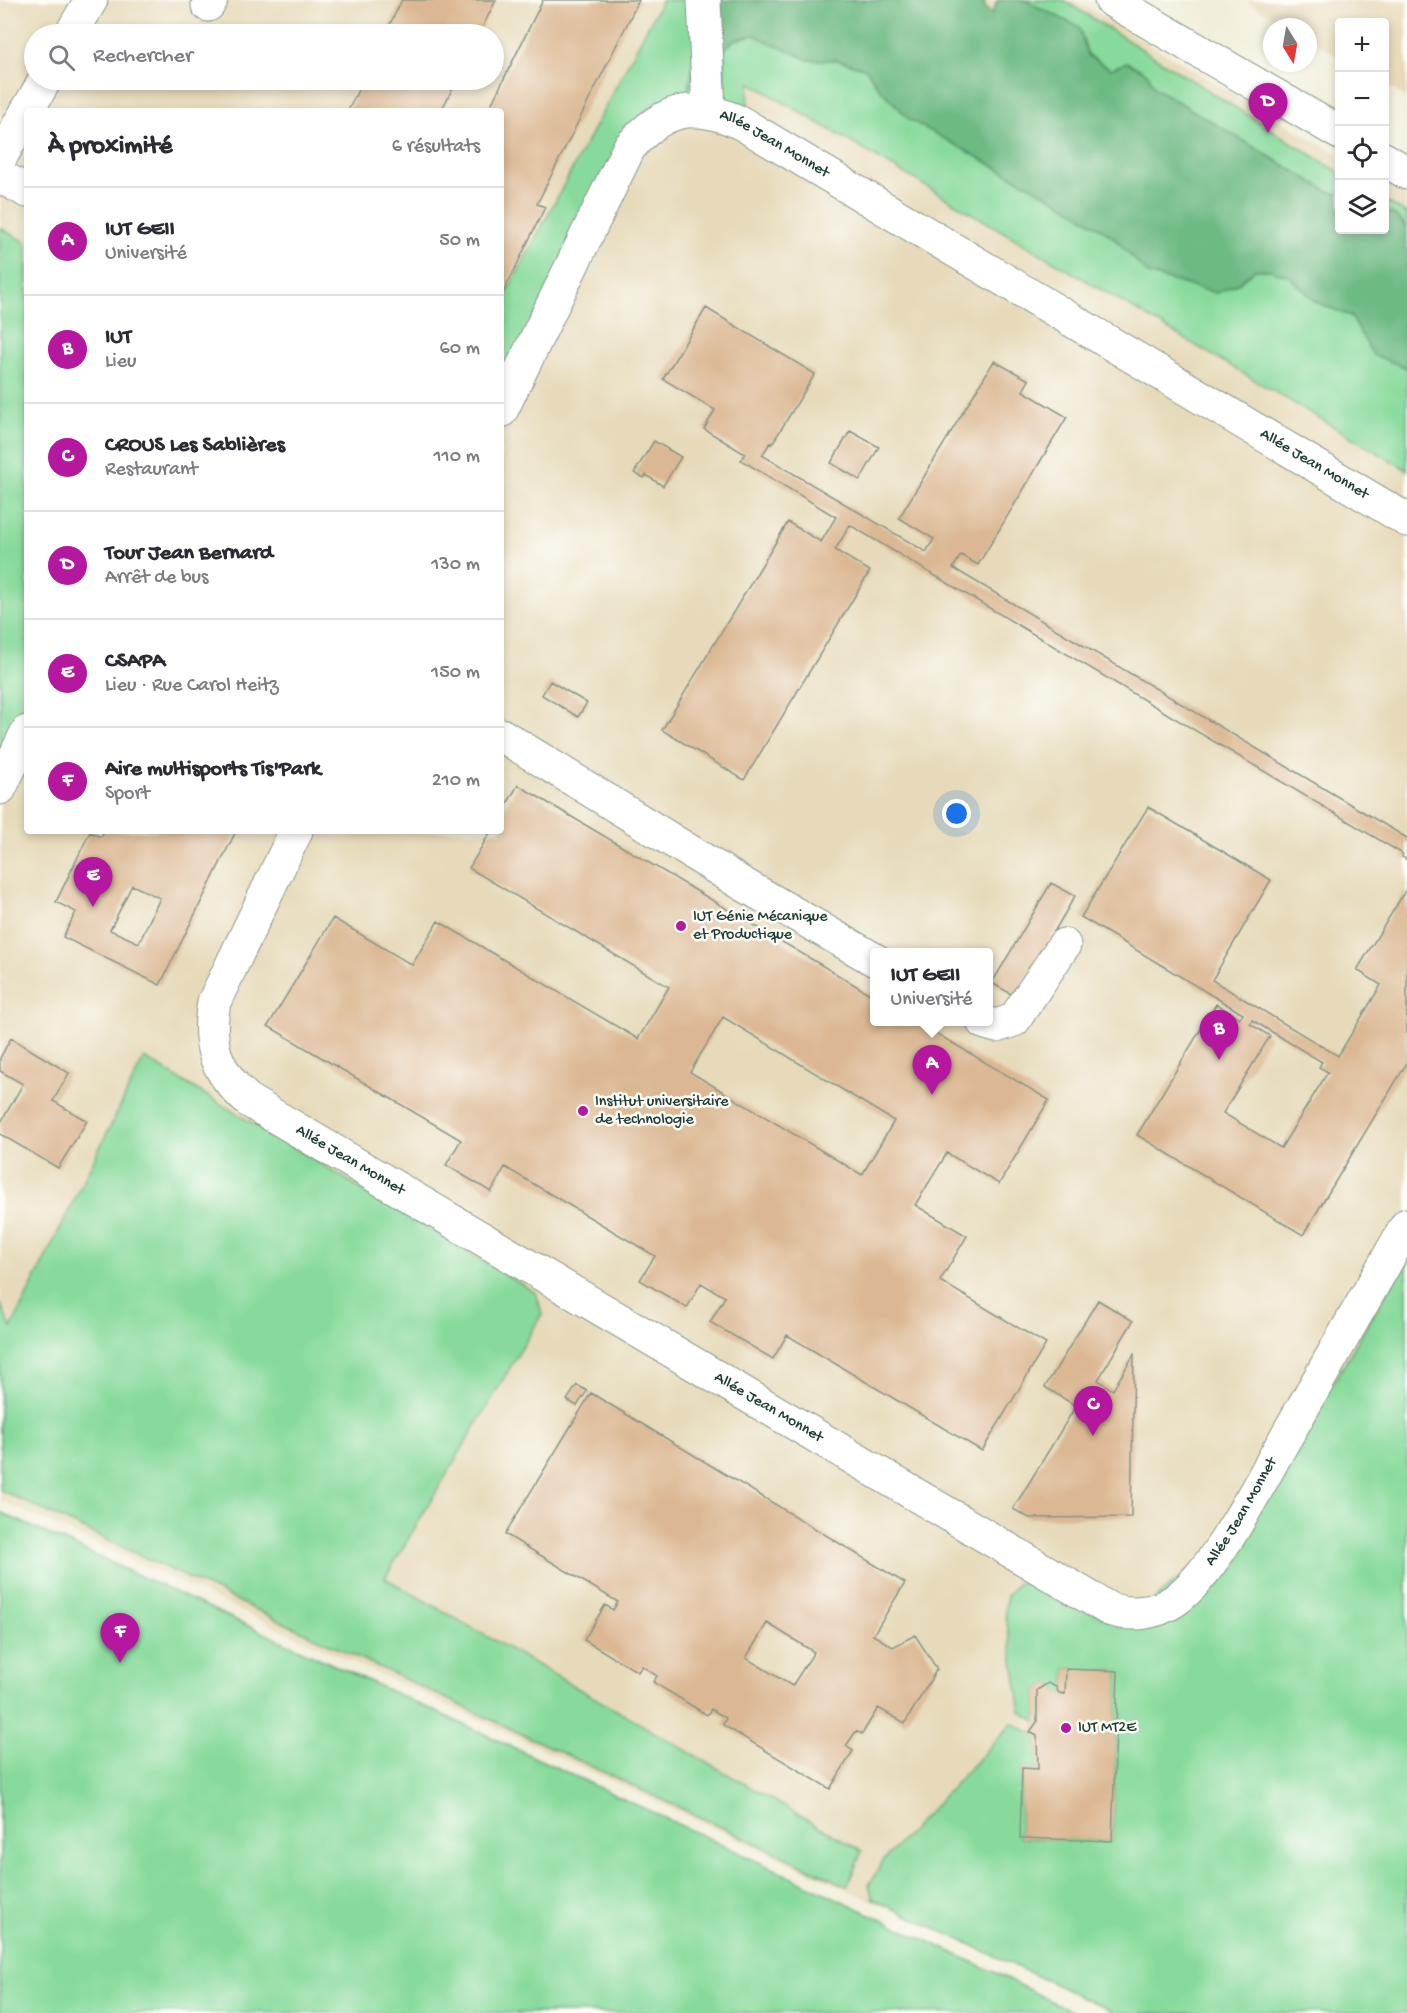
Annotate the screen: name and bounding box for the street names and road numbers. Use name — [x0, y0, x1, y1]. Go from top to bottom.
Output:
street label: Allée Jean Monnet — [717, 106, 834, 184]
street label: Allée Jean Monnet — [1256, 425, 1373, 505]
street label: Allée Jean Monnet — [292, 1121, 409, 1201]
street label: Allée Jean Monnet — [710, 1368, 828, 1448]
street label: Allée Jean Monnet — [1201, 1453, 1282, 1570]

